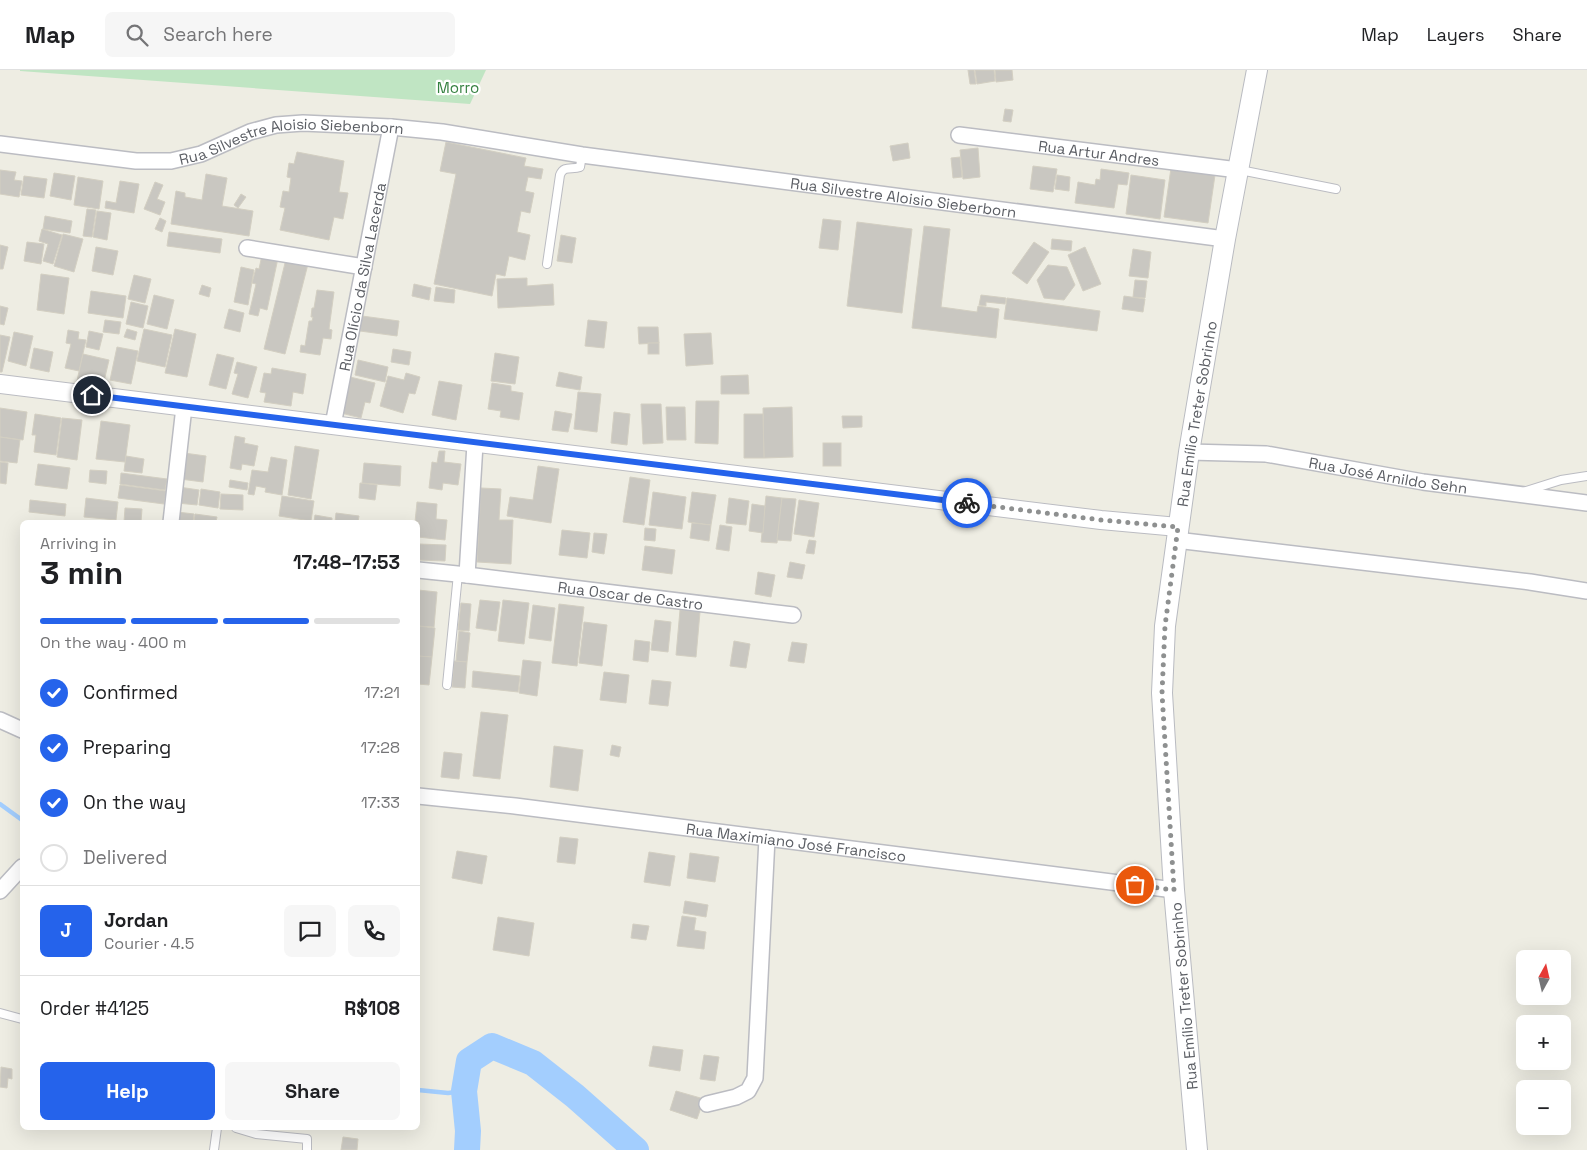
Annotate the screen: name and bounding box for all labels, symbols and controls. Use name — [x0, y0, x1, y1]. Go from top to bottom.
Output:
search box — [105, 12, 455, 57]
text: Map — [25, 19, 75, 50]
icon: search — [123, 21, 151, 49]
text: Search here — [163, 22, 273, 47]
text: Map — [1361, 23, 1399, 46]
text: Layers — [1427, 23, 1484, 46]
text: Share — [1512, 23, 1562, 46]
park label: Morro — [437, 78, 479, 97]
street label: Rua Silvestre Aloisio Siebenborn — [177, 113, 405, 168]
street label: Rua Artur Andres — [1037, 136, 1161, 170]
street label: Rua Silvestre Aloisio Sieberborn — [789, 173, 1018, 221]
street label: Rua Olício da Silva Lacerda — [334, 181, 390, 373]
street label: Rua Emílio Treter Sobrinho — [1172, 319, 1221, 508]
pin — [71, 374, 113, 416]
icon: home — [78, 381, 106, 409]
street label: Rua José Arnildo Sehn — [1307, 452, 1469, 497]
courier — [942, 478, 992, 528]
icon: bike — [953, 489, 981, 517]
text: Arriving in — [40, 533, 117, 554]
text: 17:48–17:53 — [293, 550, 400, 575]
text: 3 min — [40, 553, 123, 593]
street label: Rua Oscar de Castro — [557, 577, 704, 613]
text: On the way · 400 m — [40, 632, 186, 653]
icon: check — [40, 679, 68, 707]
text: Confirmed — [83, 680, 178, 705]
text: 17:21 — [364, 682, 400, 703]
icon: check — [40, 734, 68, 762]
text: Preparing — [83, 735, 171, 760]
text: 17:28 — [361, 737, 400, 758]
icon: check — [40, 789, 68, 817]
text: On the way — [83, 790, 186, 815]
text: 17:33 — [361, 792, 400, 813]
street label: Rua Maximiano José Francisco — [685, 818, 907, 865]
text: Delivered — [83, 845, 168, 870]
pin — [1114, 864, 1156, 906]
icon: bag — [1121, 871, 1149, 899]
street label: Rua Emílio Treter Sobrinho — [1166, 902, 1202, 1090]
button: chat — [284, 905, 336, 957]
button: phone — [348, 905, 400, 957]
text: Jordan — [104, 908, 169, 933]
text: J — [60, 918, 72, 943]
text: Courier · 4.5 — [104, 933, 194, 954]
north arrow — [1516, 950, 1571, 1005]
map controls — [1516, 950, 1571, 1135]
text: Order #4125 — [40, 996, 149, 1021]
text: R$108 — [344, 996, 400, 1021]
button: + — [1516, 1015, 1571, 1070]
button: Help — [40, 1062, 215, 1120]
button: Share — [225, 1062, 400, 1120]
button: − — [1516, 1080, 1571, 1135]

